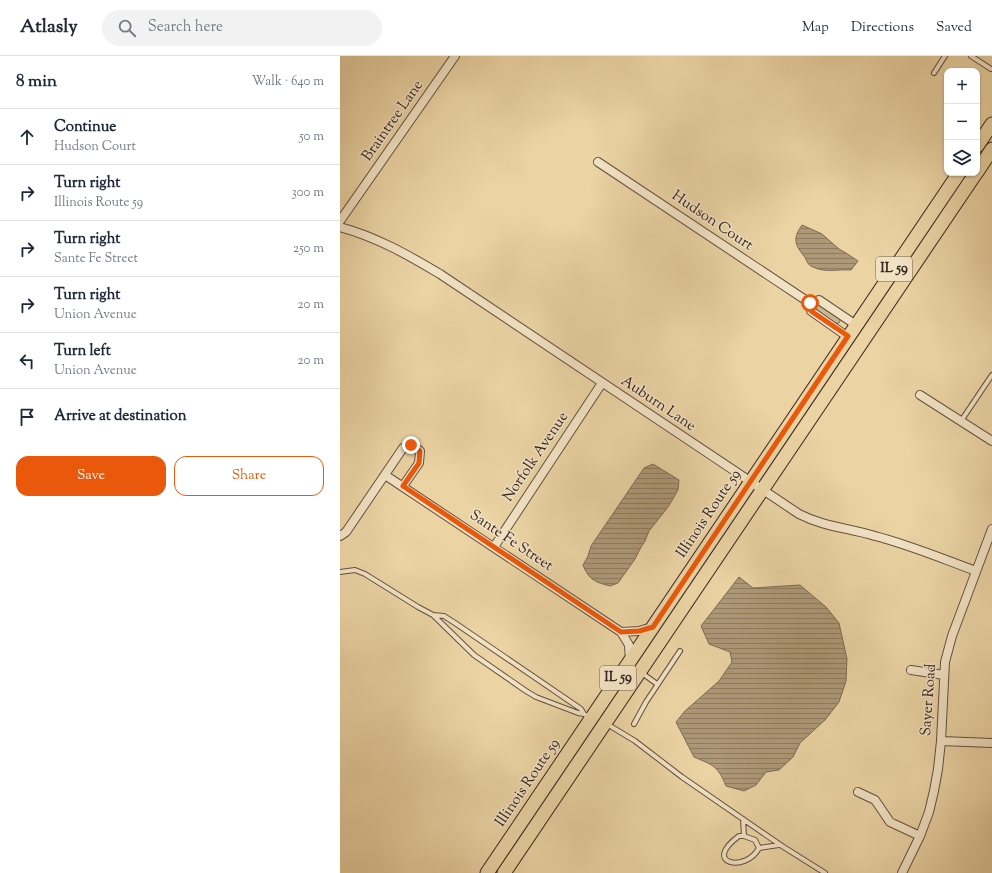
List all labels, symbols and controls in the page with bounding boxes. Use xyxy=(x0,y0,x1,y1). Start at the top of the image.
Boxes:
search box xyxy=(102,10,382,46)
text: Atlasly xyxy=(20,14,78,41)
icon: search xyxy=(116,17,138,39)
text: Search here xyxy=(148,17,223,38)
text: Map xyxy=(802,18,829,38)
text: Directions xyxy=(851,18,914,38)
text: Saved xyxy=(936,18,972,38)
map controls xyxy=(944,68,980,176)
button: + xyxy=(944,68,980,104)
text: 8 min xyxy=(16,70,57,94)
text: Walk · 640 m xyxy=(252,73,324,91)
street label: Braintree Lane xyxy=(357,76,429,166)
button: − xyxy=(944,104,980,140)
text: Continue xyxy=(54,117,116,138)
icon: ahead xyxy=(16,126,38,148)
text: 50 m xyxy=(299,128,324,146)
text: Hudson Court xyxy=(54,138,136,156)
button: layers xyxy=(944,140,980,176)
text: Turn right xyxy=(54,173,120,194)
icon: right xyxy=(16,182,38,204)
text: 300 m xyxy=(292,184,324,202)
street label: Hudson Court xyxy=(667,186,757,256)
text: Illinois Route 59 xyxy=(54,194,143,212)
text: Turn right xyxy=(54,229,120,250)
icon: right xyxy=(16,238,38,260)
text: 250 m xyxy=(293,240,324,258)
text: Sante Fe Street xyxy=(54,250,138,268)
road number: IL 59 xyxy=(876,257,912,281)
text: Turn right xyxy=(54,285,120,306)
icon: right xyxy=(16,294,38,316)
route start xyxy=(801,294,819,312)
text: 20 m xyxy=(298,296,324,314)
text: Union Avenue xyxy=(54,306,137,324)
text: Turn left xyxy=(54,341,111,362)
icon: left xyxy=(16,350,38,372)
text: 20 m xyxy=(298,352,324,370)
text: Union Avenue xyxy=(54,362,137,380)
street label: Auburn Lane xyxy=(616,371,700,437)
icon: arrive xyxy=(16,406,38,428)
text: Arrive at destination xyxy=(54,406,187,427)
street label: Norfolk Avenue xyxy=(498,408,574,506)
route end xyxy=(402,436,420,454)
button: Save xyxy=(16,456,166,496)
button: Share xyxy=(174,456,324,496)
street label: Illinois Route 59 xyxy=(672,466,746,562)
street label: Sante Fe Street xyxy=(465,505,557,577)
street label: Sayer Road xyxy=(916,663,942,737)
road number: IL 59 xyxy=(600,666,636,690)
street label: Illinois Route 59 xyxy=(491,735,565,831)

